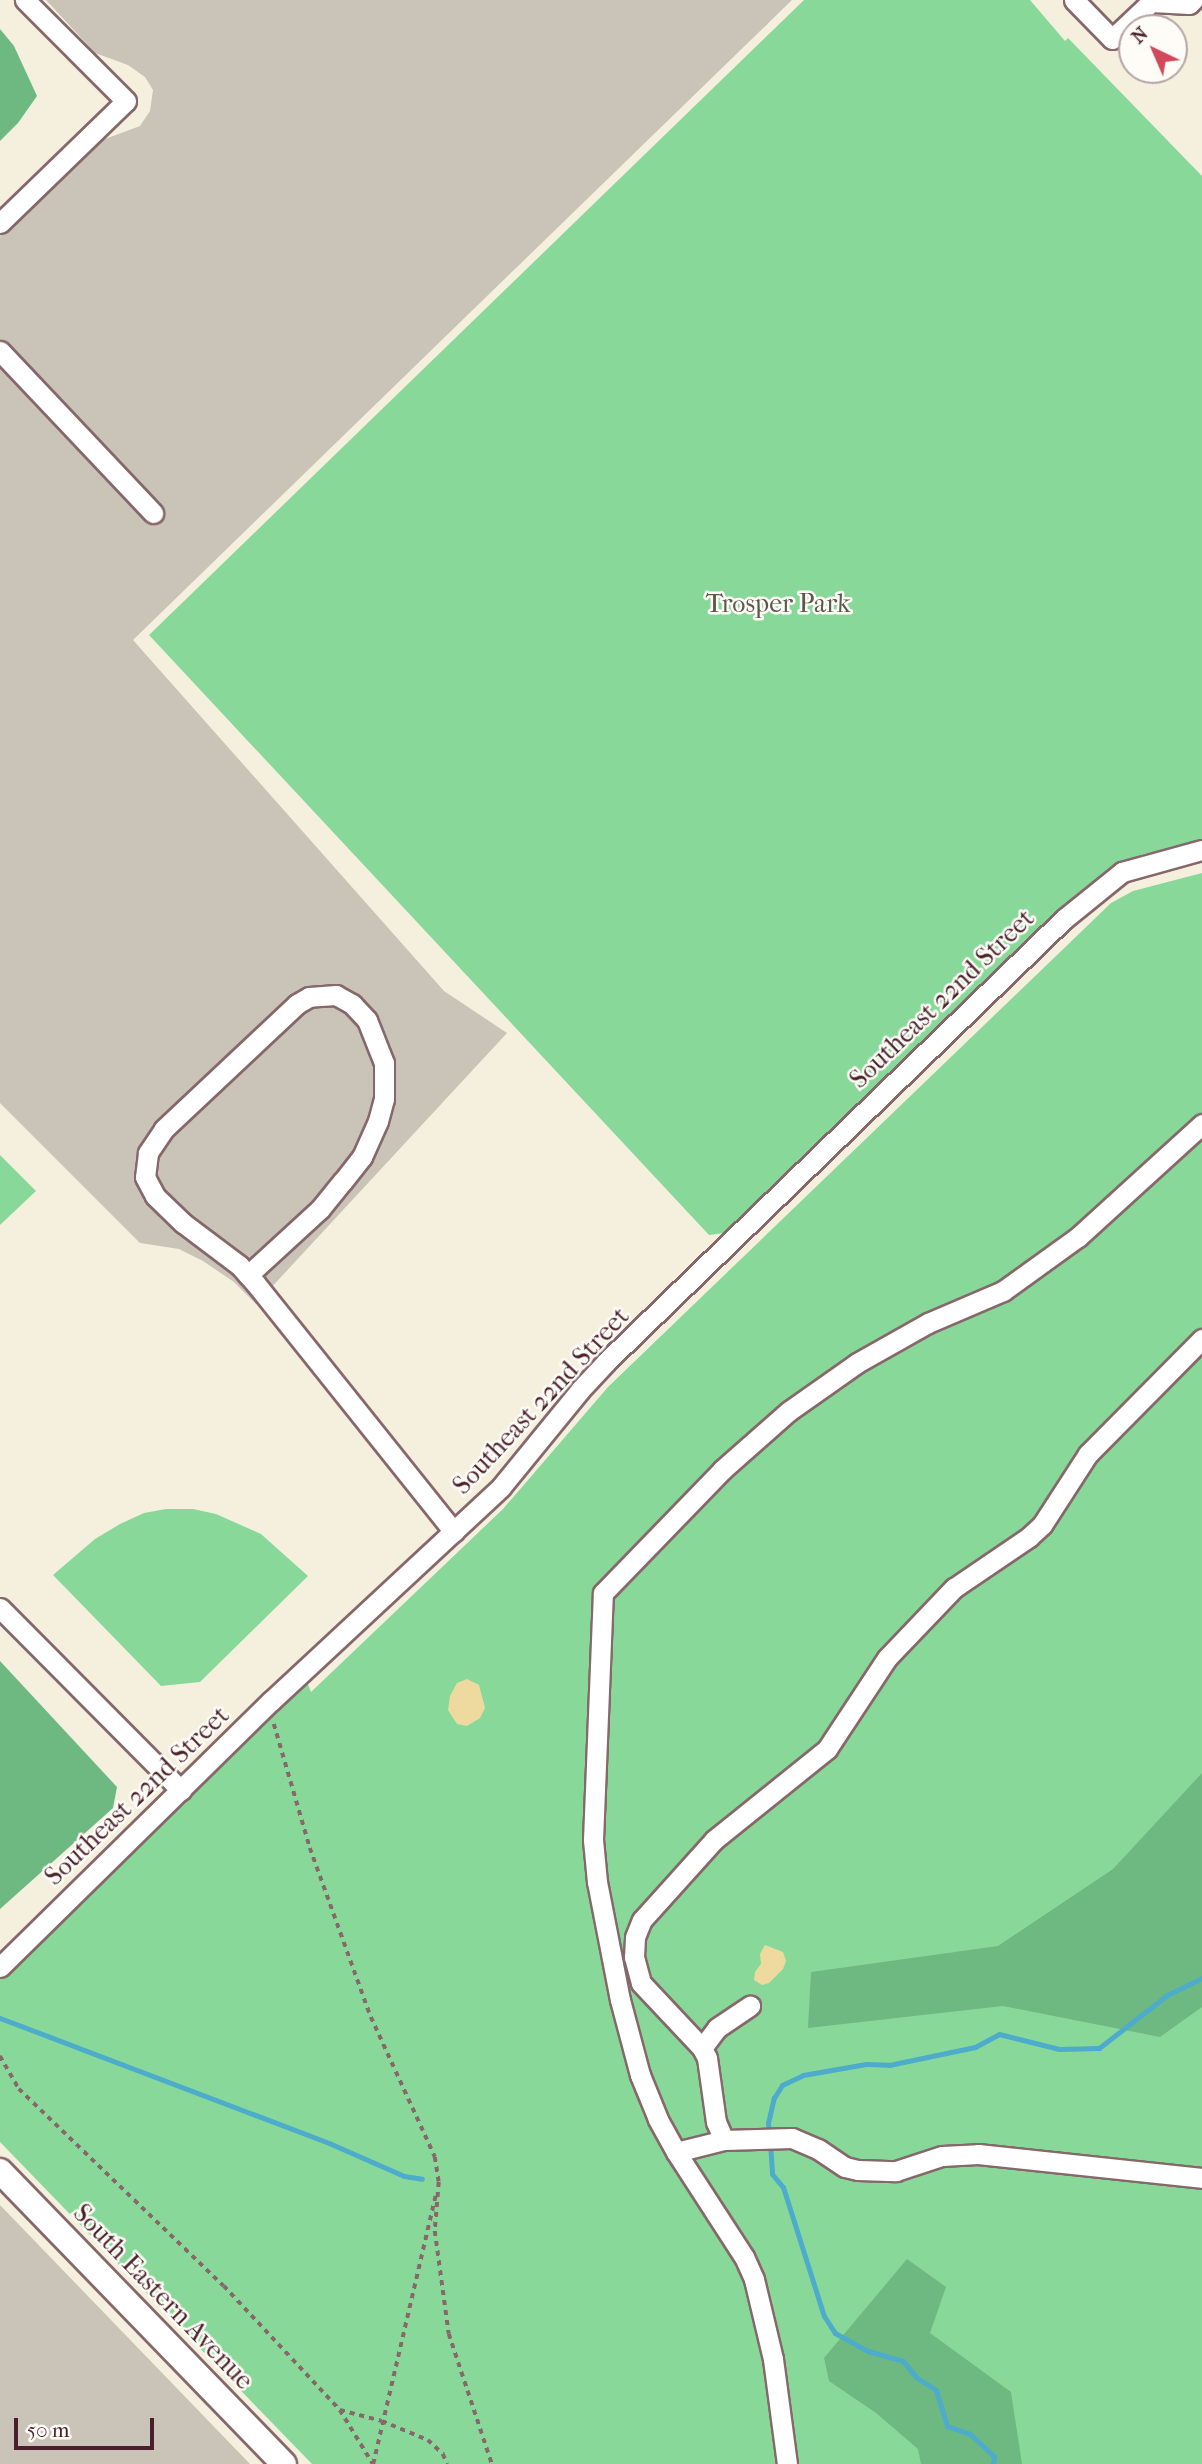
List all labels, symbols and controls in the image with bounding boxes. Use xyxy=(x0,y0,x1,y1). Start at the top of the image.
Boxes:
north arrow xyxy=(1118,14,1188,84)
text: N xyxy=(1127,22,1153,48)
park label: Trosper Park xyxy=(706,588,850,620)
street label: Southeast 22nd Street xyxy=(843,903,1041,1095)
street label: Southeast 22nd Street xyxy=(446,1301,636,1501)
street label: Southeast 22nd Street xyxy=(38,1700,236,1892)
street label: South Eastern Avenue xyxy=(66,2198,260,2396)
scale bar xyxy=(18,2404,158,2448)
text: 50 m xyxy=(27,2418,70,2442)

